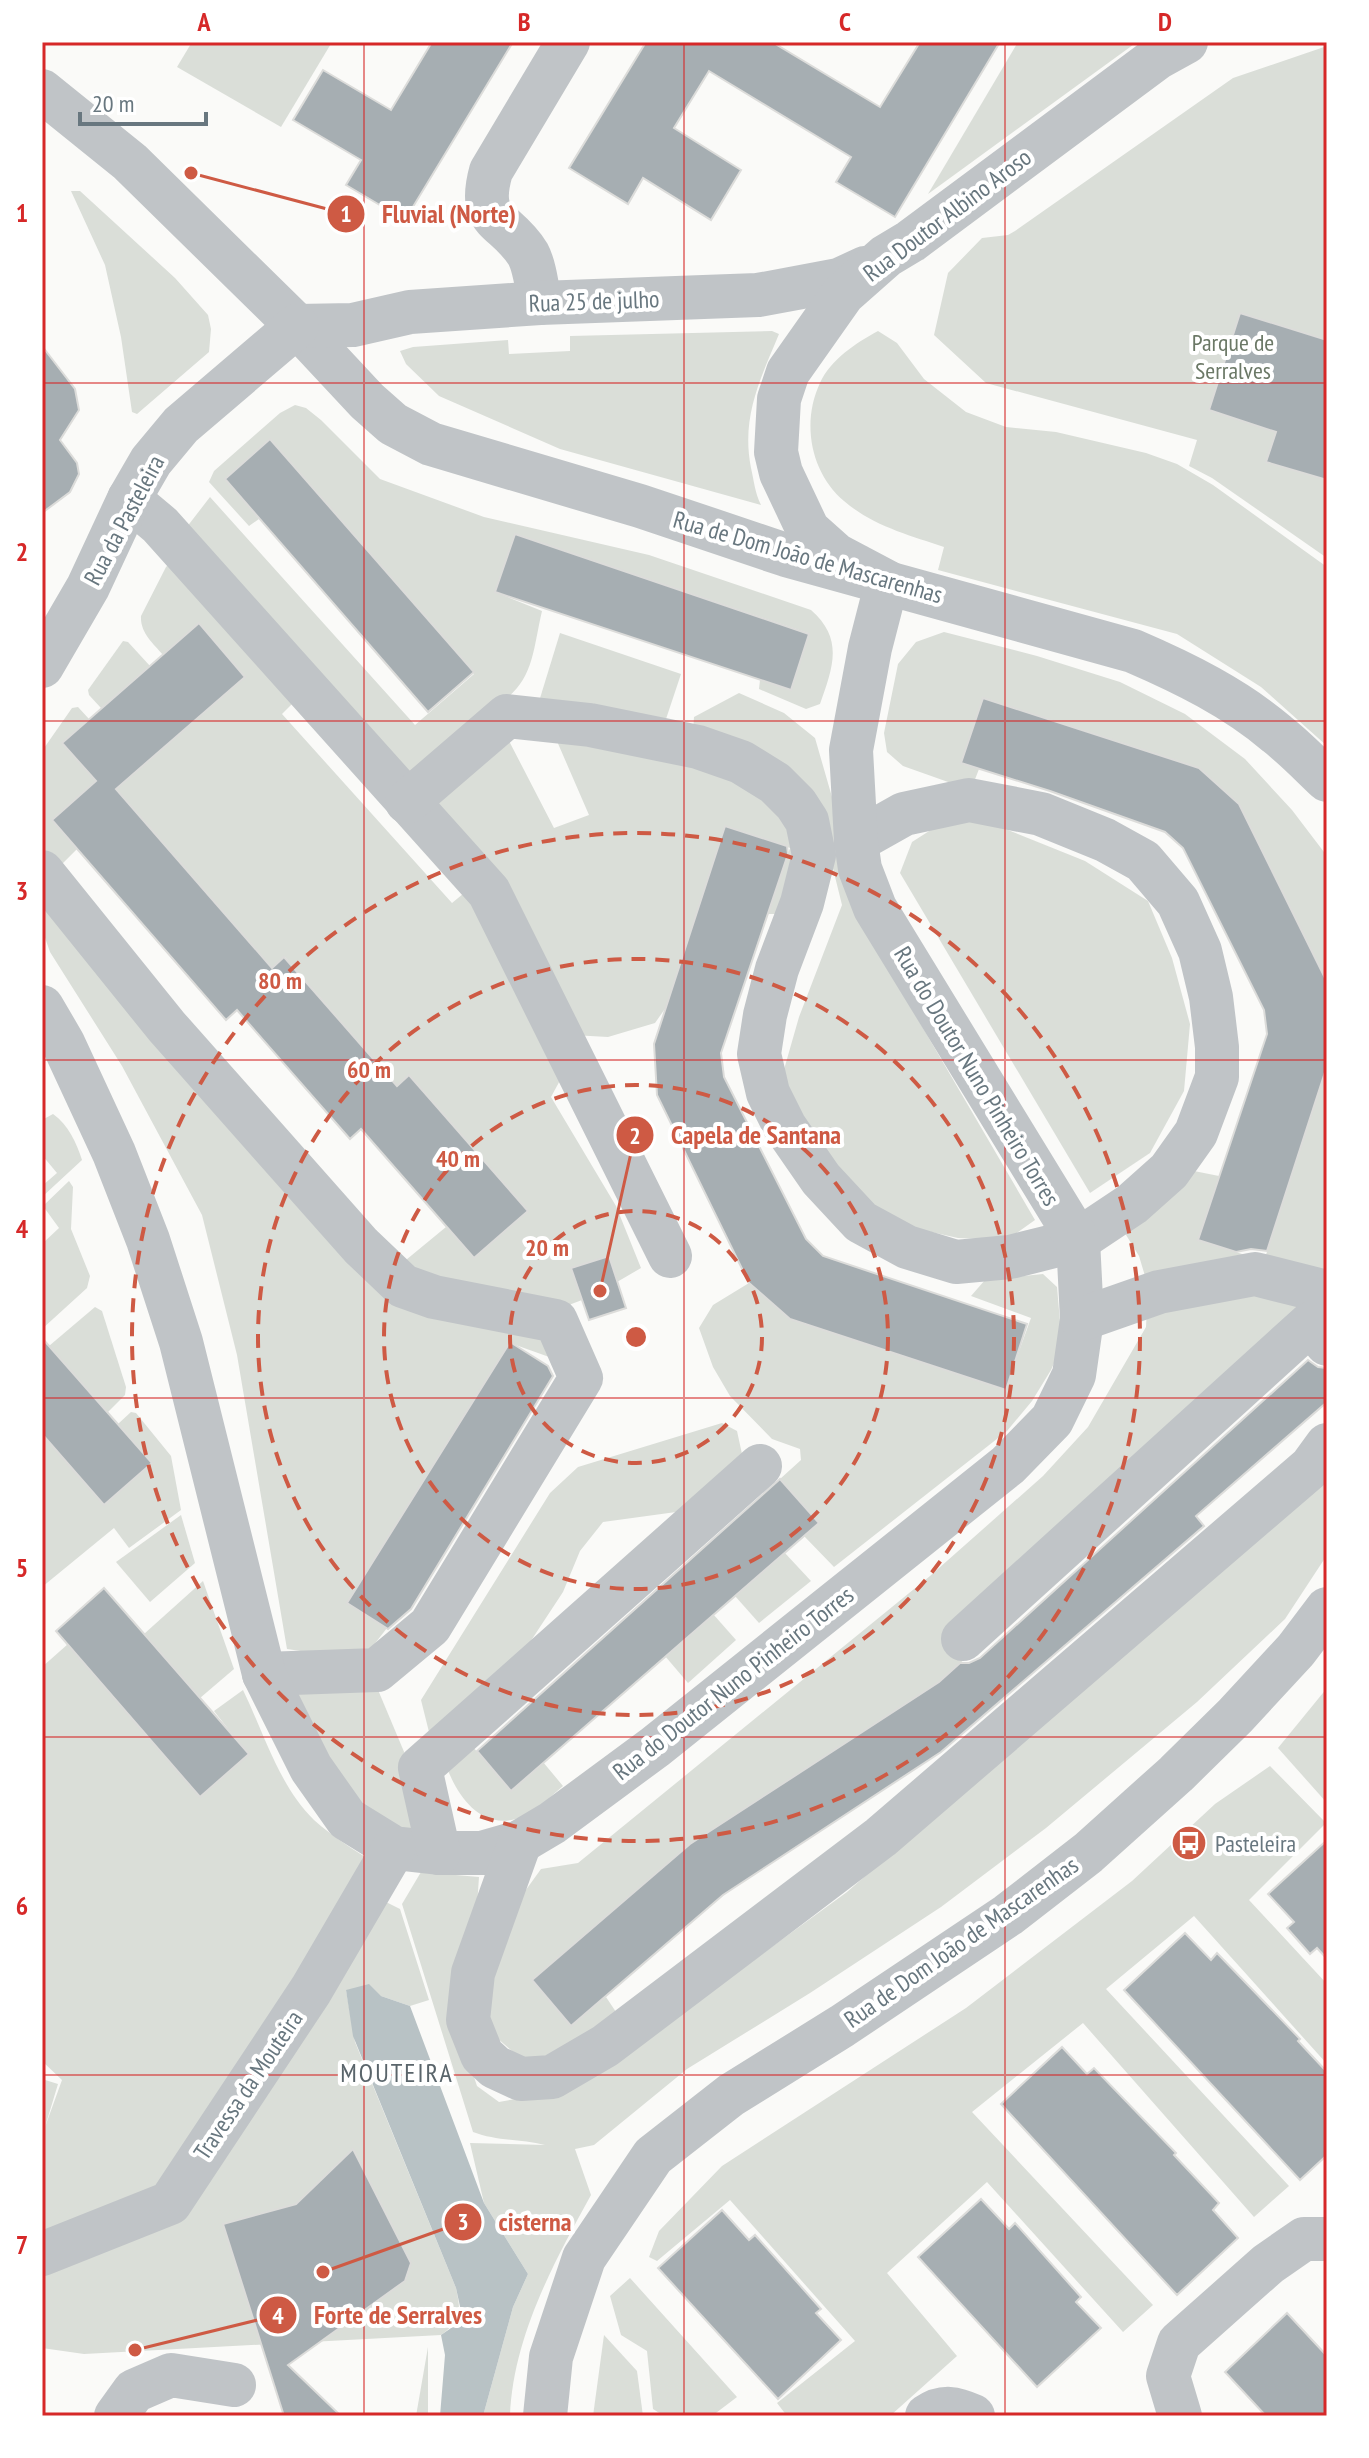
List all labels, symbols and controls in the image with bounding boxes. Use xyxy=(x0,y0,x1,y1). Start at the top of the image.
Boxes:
text: A xyxy=(196,5,211,38)
text: B xyxy=(518,5,531,38)
text: C xyxy=(839,5,851,38)
text: D xyxy=(1158,5,1172,38)
scale bar xyxy=(80,76,206,126)
text: 20 m xyxy=(92,88,134,119)
street label: Rua Doutor Albino Aroso xyxy=(857,142,1037,288)
callout: Fluvial (Norte) xyxy=(326,189,532,239)
text: 1 xyxy=(16,196,28,229)
text: Fluvial (Norte) xyxy=(382,197,516,230)
text: 1 xyxy=(340,198,352,229)
street label: Rua 25 de julho xyxy=(528,283,660,319)
park label: Parque de Serralves xyxy=(1192,327,1274,386)
street label: Rua da Pasteleira xyxy=(77,450,171,590)
street label: Rua de Dom João de Mascarenhas xyxy=(670,504,946,610)
text: 2 xyxy=(16,535,28,568)
text: 3 xyxy=(16,874,28,907)
street label: Rua do Doutor Nuno Pinheiro Torres xyxy=(887,941,1067,1211)
text: 80 m xyxy=(258,965,302,996)
text: 60 m xyxy=(347,1054,391,1085)
callout: Capela de Santana xyxy=(615,1110,857,1160)
text: Capela de Santana xyxy=(671,1118,841,1151)
text: 2 xyxy=(629,1120,641,1151)
text: 40 m xyxy=(436,1143,480,1174)
text: 4 xyxy=(16,1212,29,1245)
text: 20 m xyxy=(525,1232,569,1263)
centre of rings xyxy=(622,1323,650,1351)
text: 5 xyxy=(16,1551,28,1584)
street label: Rua do Doutor Nuno Pinheiro Torres xyxy=(606,1579,860,1787)
bus stop icon: Pasteleira xyxy=(1170,1824,1208,1862)
place label: Pasteleira xyxy=(1215,1828,1296,1859)
street label: Rua de Dom João de Mascarenhas xyxy=(838,1849,1084,2035)
text: 6 xyxy=(16,1889,28,1922)
street label: Travessa da Mouteira xyxy=(187,2004,309,2166)
district label: MOUTEIRA xyxy=(340,2056,454,2089)
callout: cisterna xyxy=(443,2197,588,2247)
text: cisterna xyxy=(499,2205,571,2238)
text: 3 xyxy=(457,2206,469,2237)
text: 7 xyxy=(16,2228,28,2261)
callout: Forte de Serralves xyxy=(258,2290,499,2340)
text: Forte de Serralves xyxy=(314,2298,482,2331)
text: 4 xyxy=(272,2300,284,2331)

